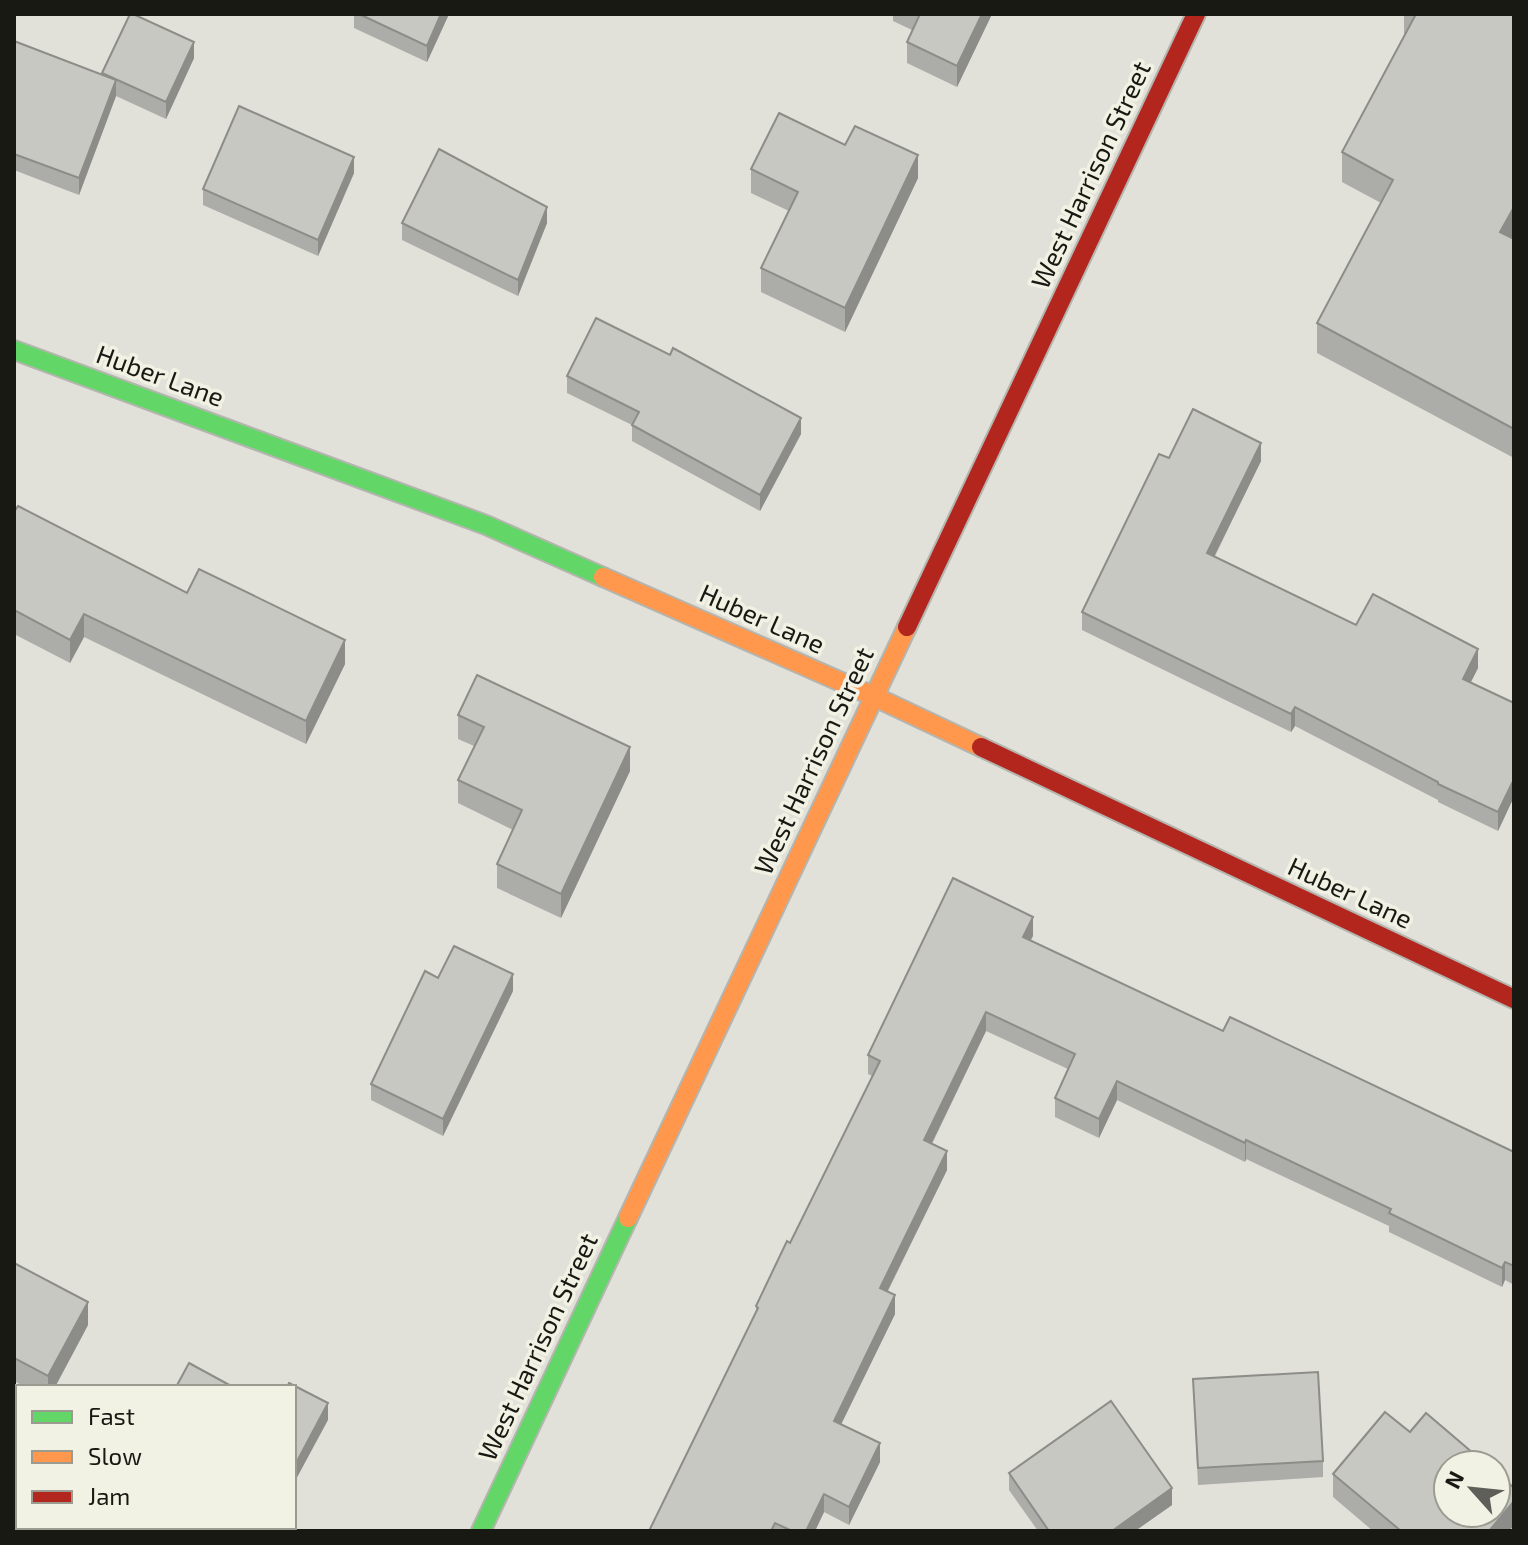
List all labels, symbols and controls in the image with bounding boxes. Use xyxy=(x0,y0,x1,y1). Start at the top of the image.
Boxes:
street label: West Harrison Street xyxy=(1023,56,1156,293)
street label: Huber Lane xyxy=(93,337,228,412)
street label: Huber Lane xyxy=(695,576,830,659)
street label: West Harrison Street xyxy=(746,642,879,879)
street label: Huber Lane xyxy=(1284,849,1418,934)
street label: West Harrison Street xyxy=(470,1228,603,1465)
legend xyxy=(16,1385,296,1529)
text: Fast xyxy=(88,1401,135,1430)
text: Slow xyxy=(88,1441,142,1470)
north arrow xyxy=(1432,1449,1512,1529)
text: N xyxy=(1438,1466,1468,1492)
text: Jam xyxy=(88,1481,130,1510)

